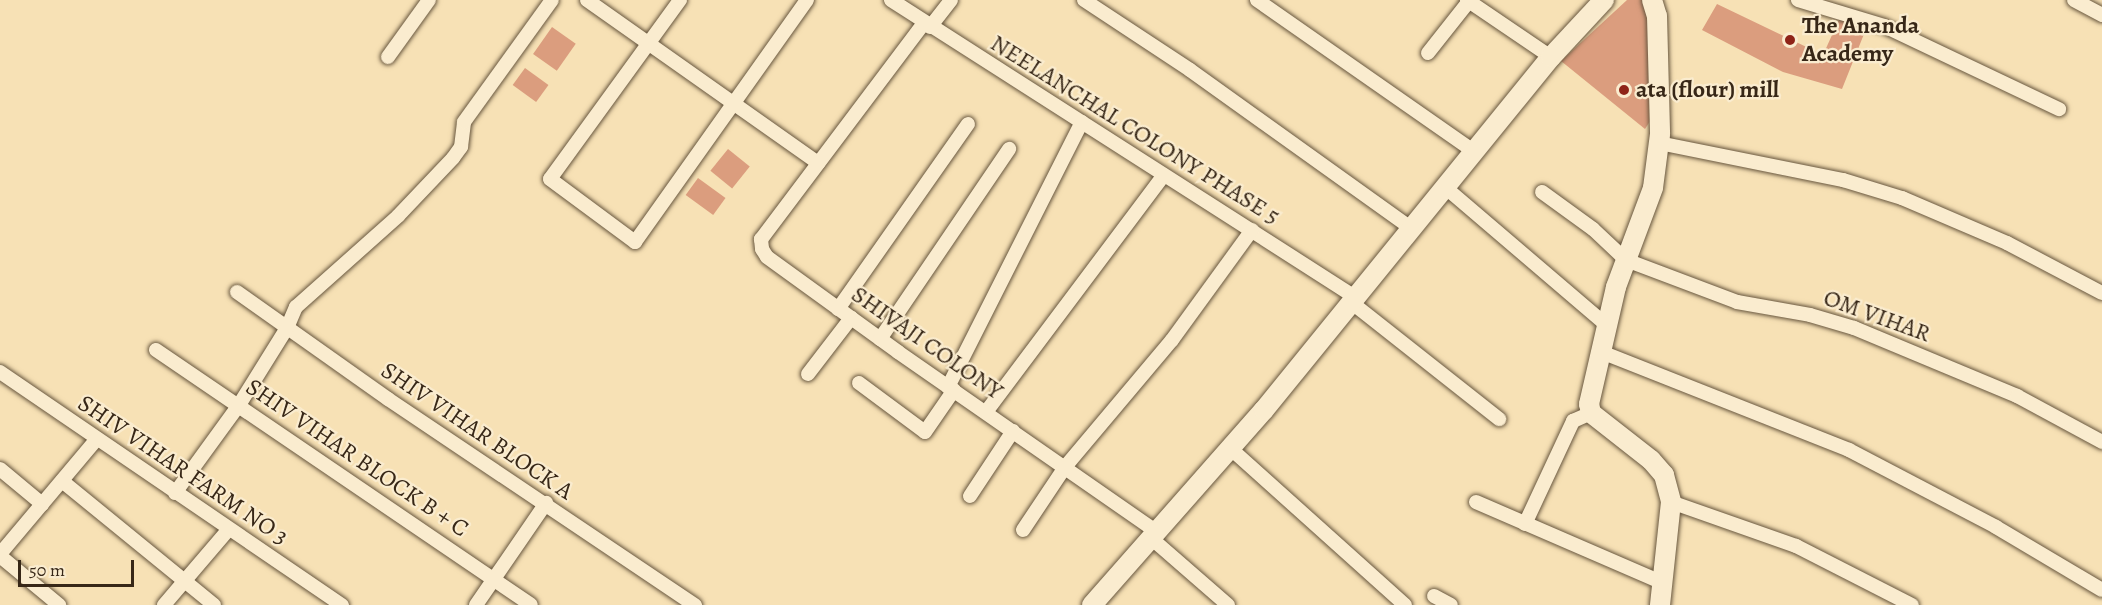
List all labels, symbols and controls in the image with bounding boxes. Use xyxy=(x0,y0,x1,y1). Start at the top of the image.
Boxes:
place label: The Ananda Academy xyxy=(1802,12,1919,68)
street label: NEELANCHAL COLONY PHASE 5 xyxy=(985,29,1285,231)
marker: The Ananda Academy xyxy=(1783,33,1797,47)
place label: ata (flour) mill xyxy=(1636,76,1779,104)
marker: ata (flour) mill xyxy=(1617,83,1631,97)
street label: SHIVAJI COLONY xyxy=(846,280,1008,406)
street label: OM VIHAR xyxy=(1820,283,1934,349)
street label: SHIV VIHAR BLOCK A xyxy=(376,356,578,506)
street label: SHIV VIHAR BLOCK B + C xyxy=(240,373,474,543)
street label: SHIV VIHAR FARM NO 3 xyxy=(72,389,294,551)
scale bar xyxy=(21,548,136,586)
text: 50 m xyxy=(29,558,65,582)

